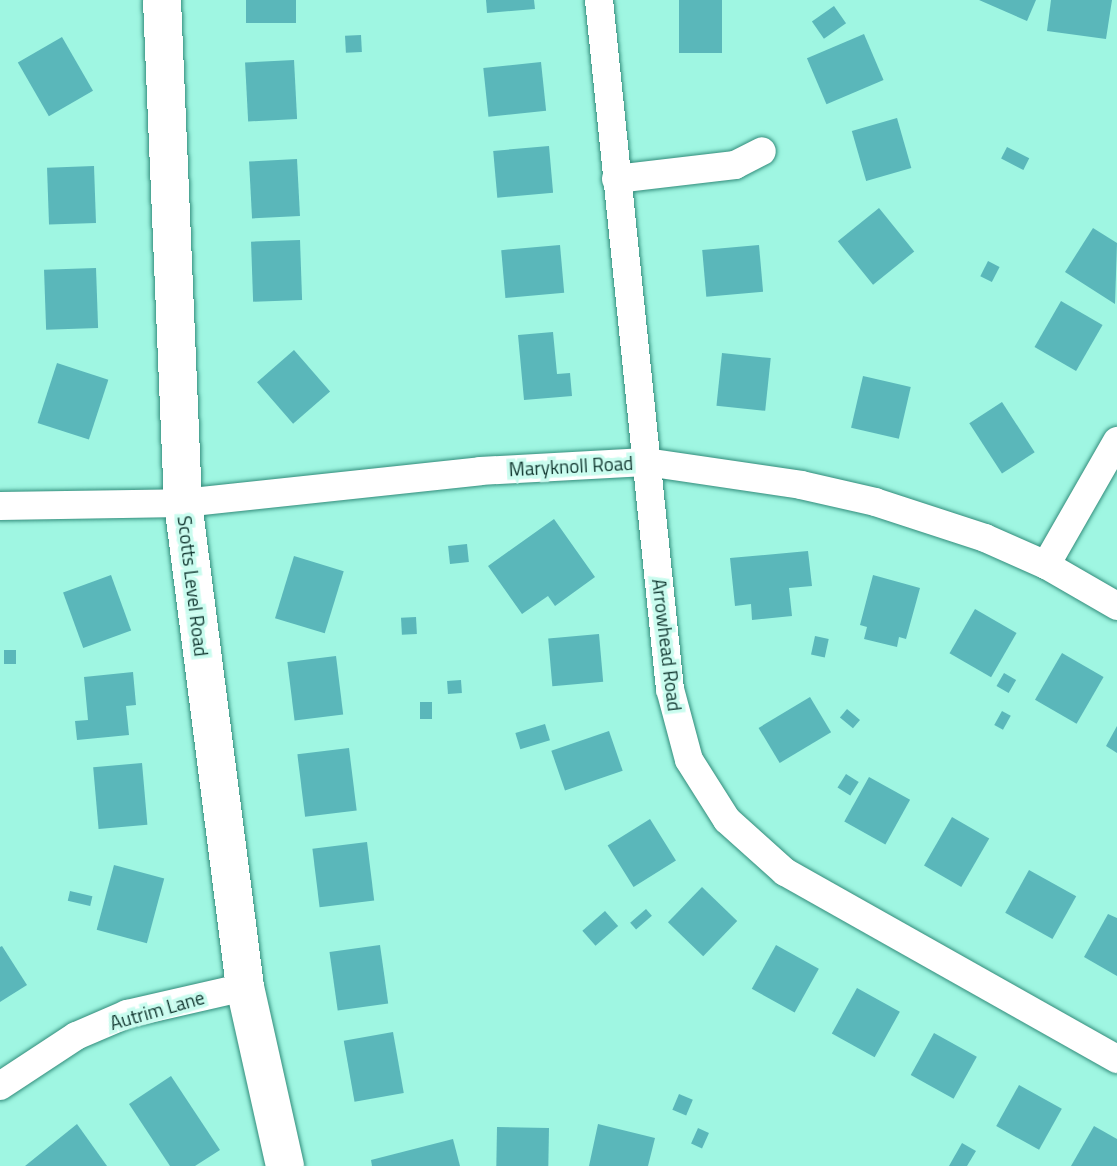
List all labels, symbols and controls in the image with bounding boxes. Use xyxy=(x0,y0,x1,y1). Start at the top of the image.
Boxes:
street label: Maryknoll Road xyxy=(508,451,634,481)
street label: Scotts Level Road xyxy=(173,514,213,658)
street label: Arrowhead Road xyxy=(648,577,686,713)
street label: Autrim Lane xyxy=(107,986,207,1034)

